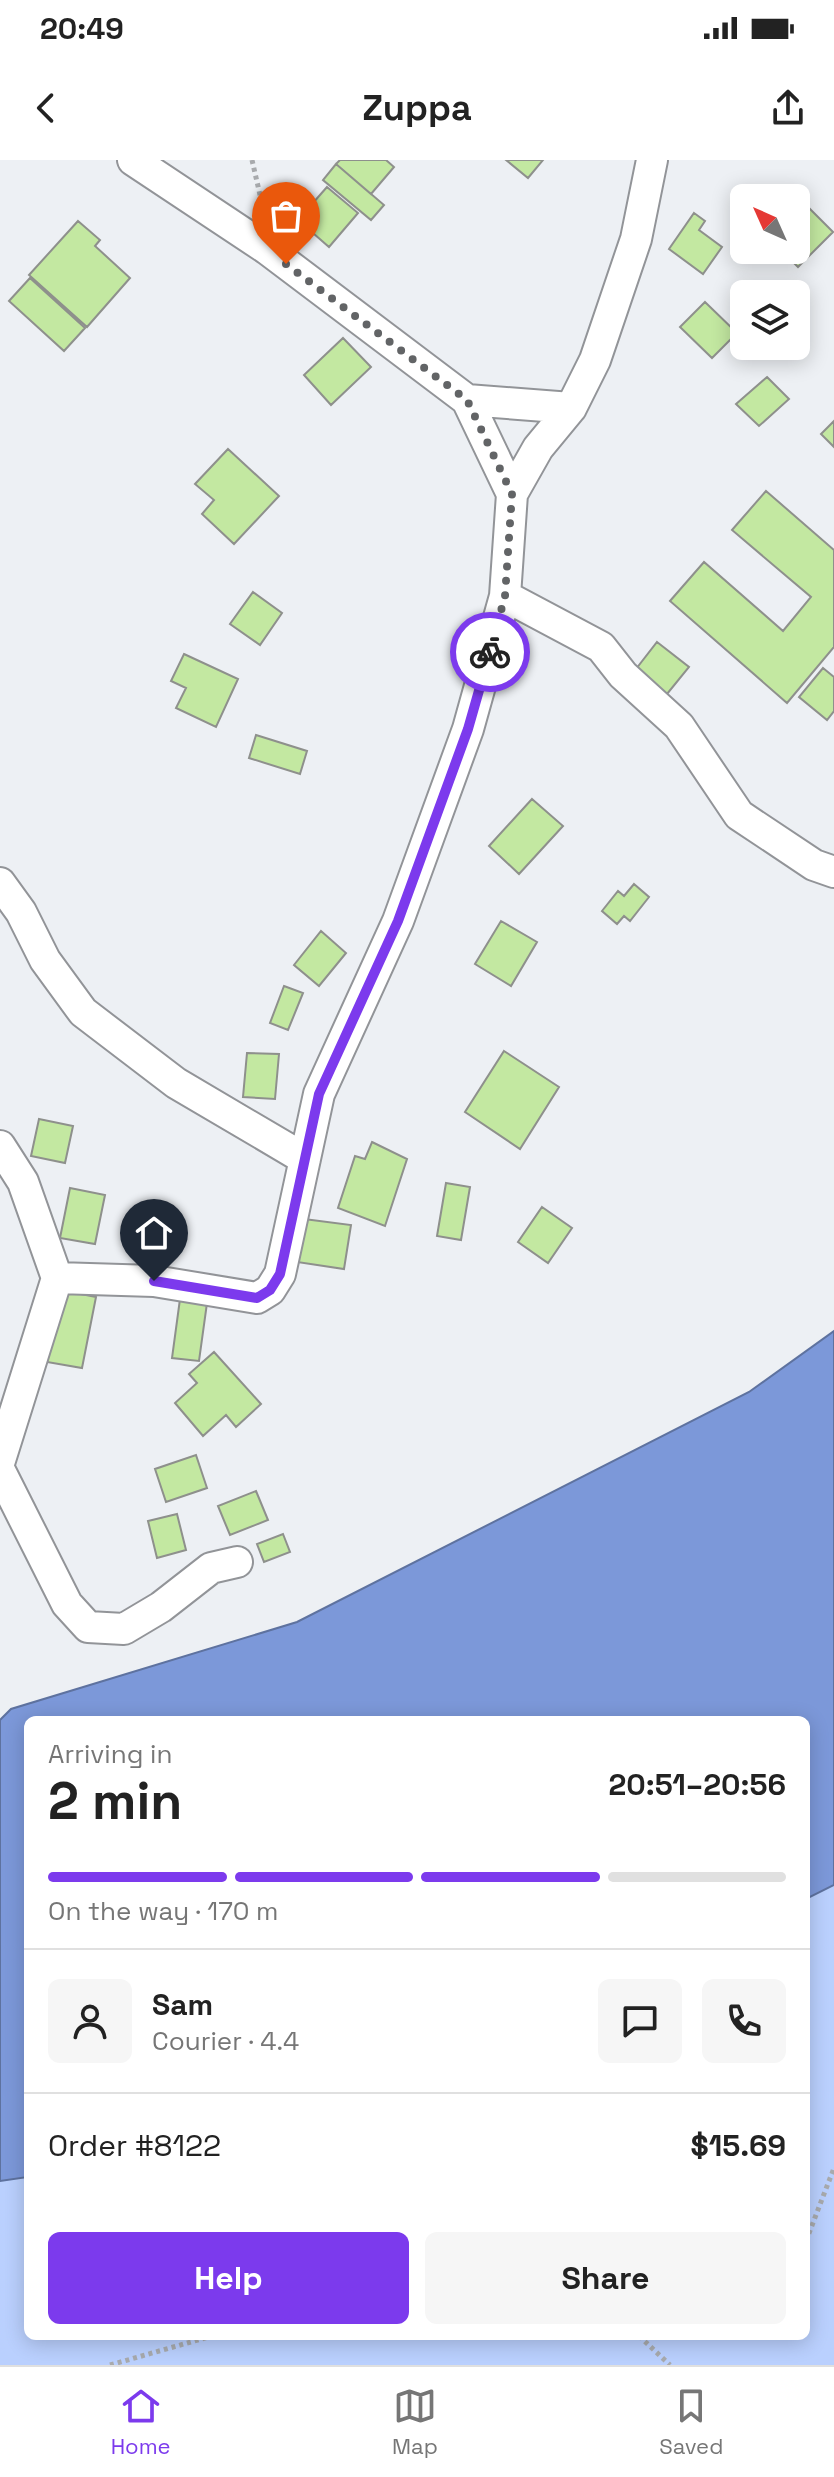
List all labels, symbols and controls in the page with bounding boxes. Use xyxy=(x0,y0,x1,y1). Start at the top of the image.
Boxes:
text: 20:49 xyxy=(40,9,124,48)
text: Zuppa xyxy=(362,85,472,131)
icon: back xyxy=(24,86,68,130)
icon: share xyxy=(766,86,810,130)
pin xyxy=(252,182,320,264)
north arrow xyxy=(730,184,810,264)
map controls xyxy=(730,184,810,360)
icon: bag xyxy=(264,194,308,238)
button: layers xyxy=(730,280,810,360)
courier xyxy=(450,612,530,692)
icon: bike xyxy=(468,630,512,674)
pin xyxy=(120,1199,188,1281)
icon: home xyxy=(132,1211,176,1255)
text: Arriving in xyxy=(48,1737,172,1771)
text: 20:51–20:56 xyxy=(609,1765,786,1804)
text: 2 min xyxy=(48,1768,182,1834)
text: On the way · 170 m xyxy=(48,1894,278,1928)
button: person xyxy=(48,1979,132,2063)
button: chat xyxy=(598,1979,682,2063)
button: phone xyxy=(702,1979,786,2063)
text: Sam xyxy=(152,1985,213,2024)
text: Courier · 4.4 xyxy=(152,2024,299,2058)
text: Order #8122 xyxy=(48,2126,221,2165)
text: $15.69 xyxy=(691,2126,786,2165)
button: Help xyxy=(48,2232,409,2324)
button: Share xyxy=(425,2232,786,2324)
tab: Home xyxy=(111,2384,171,2460)
tab: Map xyxy=(392,2384,438,2460)
tab: Saved xyxy=(659,2384,723,2460)

